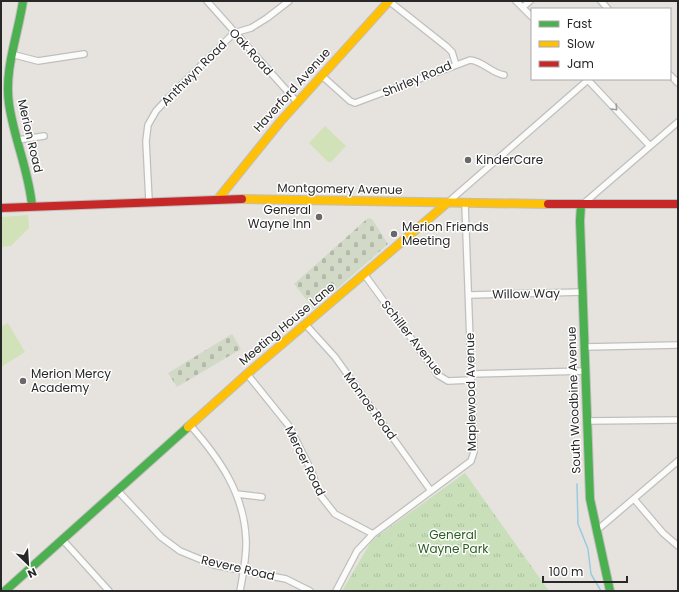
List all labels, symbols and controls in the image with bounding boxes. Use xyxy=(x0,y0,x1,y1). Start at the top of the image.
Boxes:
legend xyxy=(531,8,671,80)
text: Fast xyxy=(567,15,592,32)
street label: Oak Road xyxy=(226,24,277,79)
text: Slow xyxy=(567,35,595,52)
street label: Anthwyn Road xyxy=(157,36,230,109)
street label: Haverford Avenue xyxy=(249,44,334,135)
text: Jam xyxy=(567,55,594,72)
street label: Shirley Road xyxy=(380,56,454,101)
street label: Merion Road xyxy=(14,97,47,174)
one-way arrow xyxy=(610,103,617,111)
place label: KinderCare xyxy=(476,151,543,168)
marker: KinderCare xyxy=(463,155,473,165)
street label: Montgomery Avenue xyxy=(277,179,403,198)
place label: General Wayne Inn xyxy=(248,201,311,232)
marker: General Wayne Inn xyxy=(314,212,324,222)
place label: Merion Friends Meeting xyxy=(402,218,489,249)
marker: Merion Friends Meeting xyxy=(389,229,399,239)
street label: Meeting House Lane xyxy=(235,278,338,369)
street label: Willow Way xyxy=(492,284,560,303)
street label: Schiller Avenue xyxy=(378,297,447,379)
street label: South Woodbine Avenue xyxy=(562,326,585,474)
street label: Maplewood Avenue xyxy=(461,333,480,451)
place label: Merion Mercy Academy xyxy=(31,365,111,396)
street label: Monroe Road xyxy=(340,368,401,443)
marker: Merion Mercy Academy xyxy=(18,376,28,386)
street label: Mercer Road xyxy=(281,423,330,499)
park label: General Wayne Park xyxy=(418,526,489,557)
north arrow xyxy=(8,544,48,584)
street label: Revere Road xyxy=(200,551,277,584)
scale bar xyxy=(543,558,627,584)
text: 100 m xyxy=(549,563,583,580)
text: N xyxy=(25,564,39,582)

